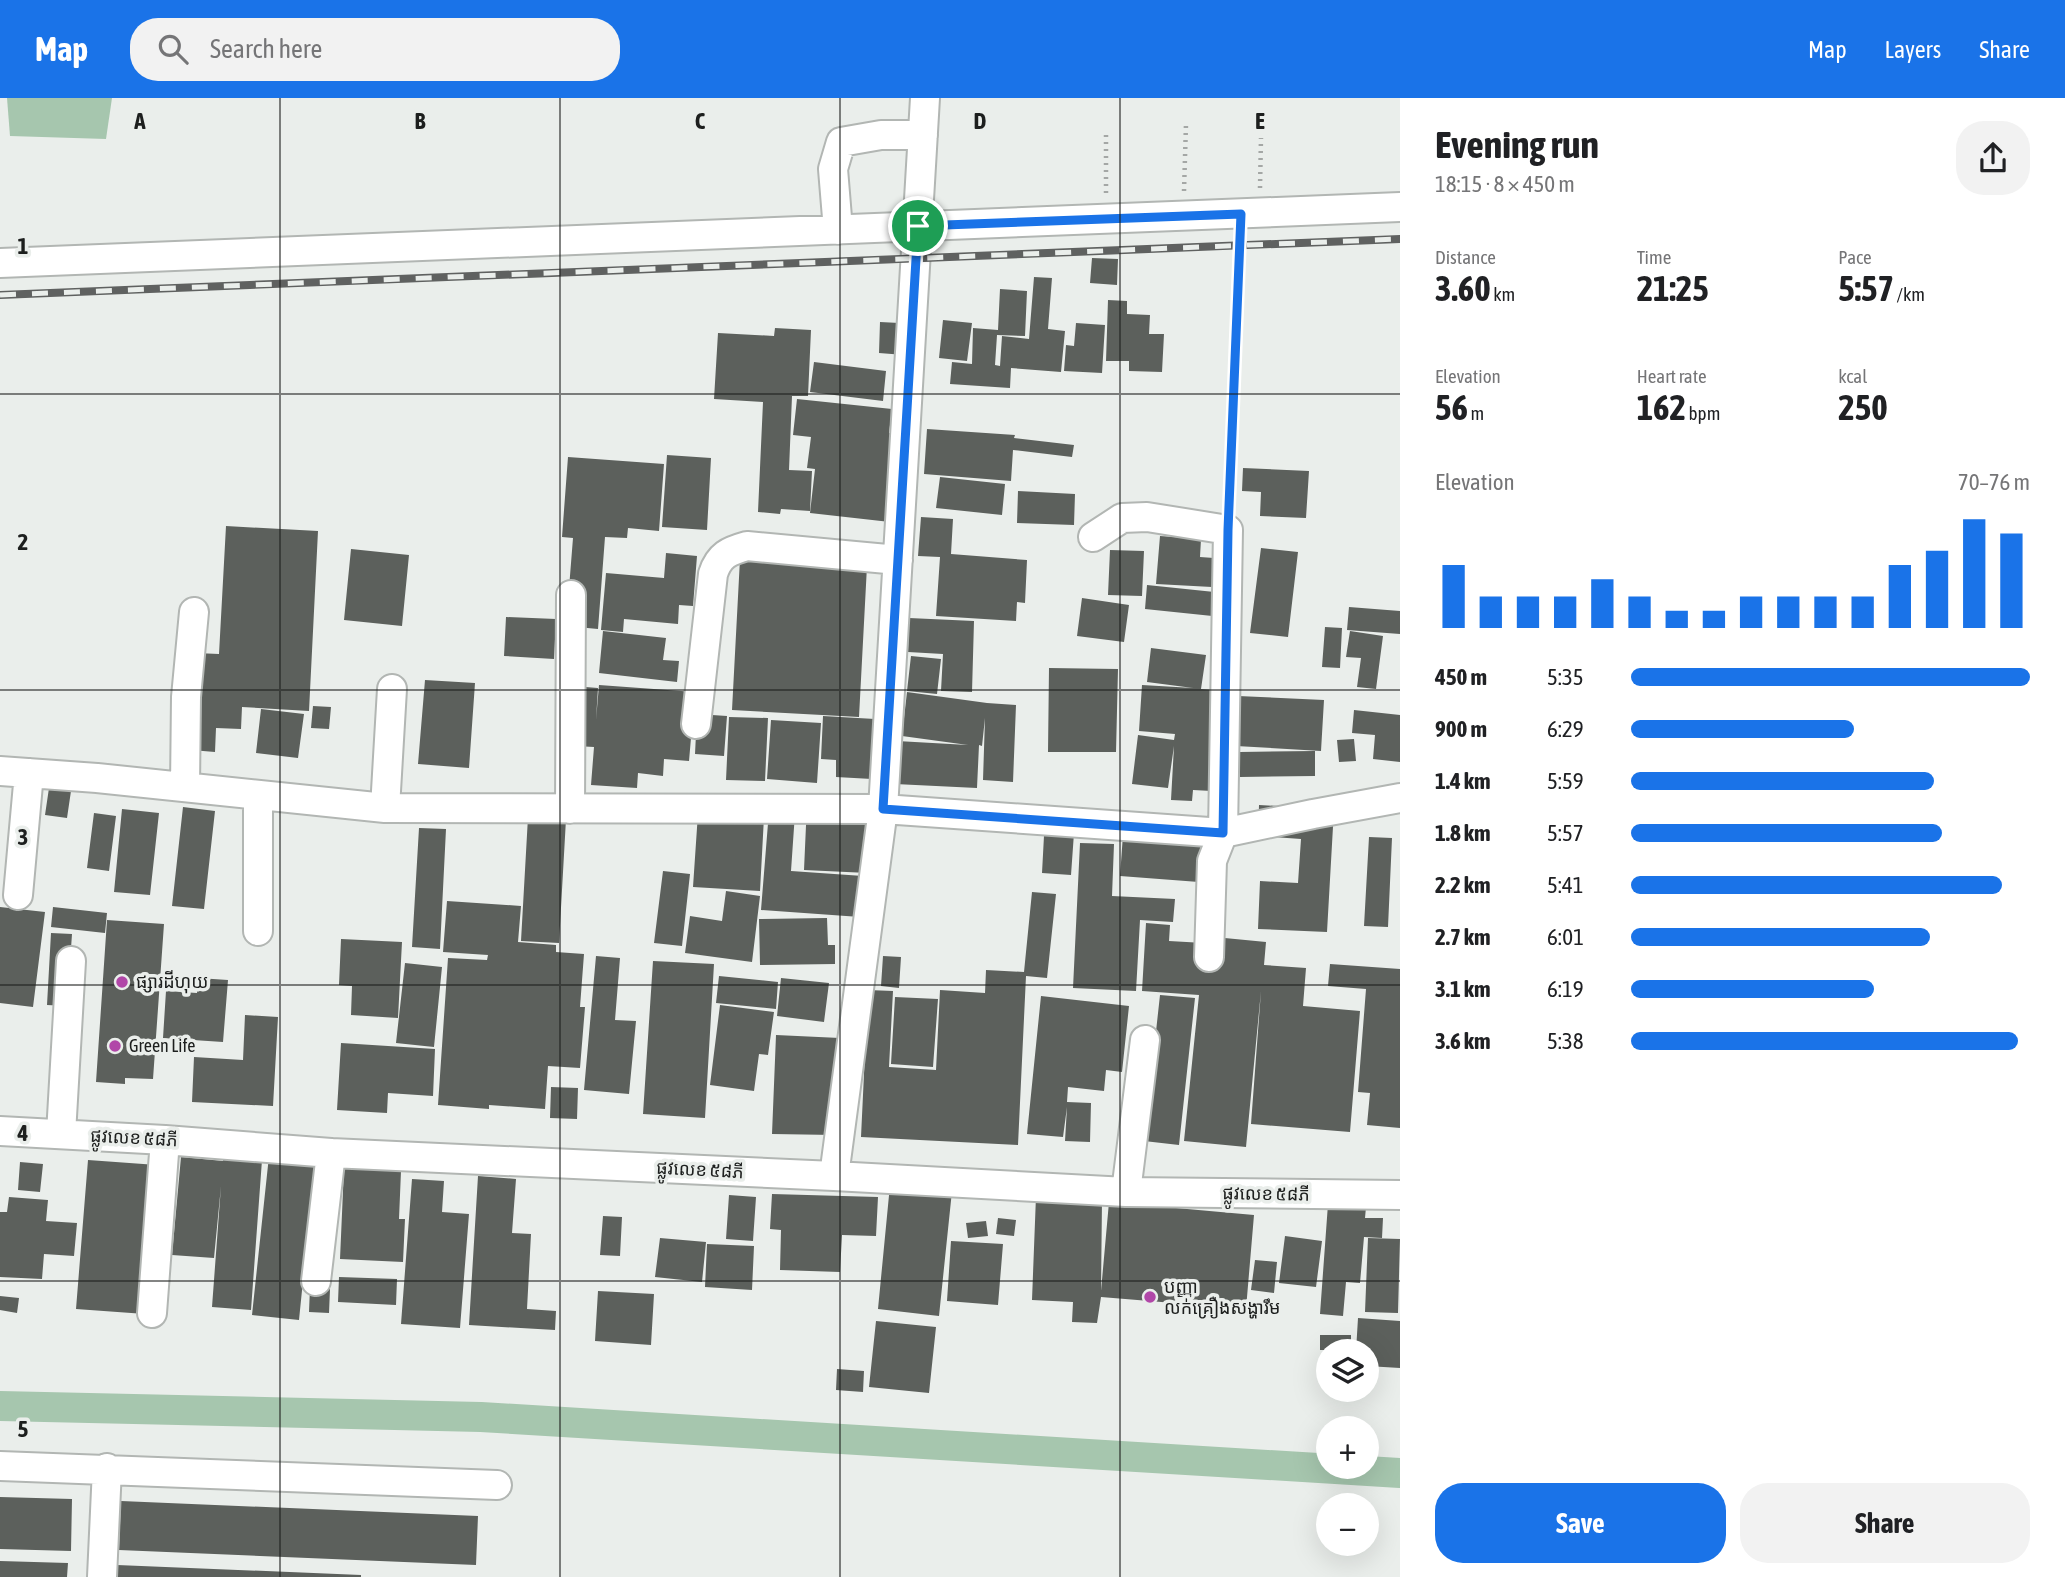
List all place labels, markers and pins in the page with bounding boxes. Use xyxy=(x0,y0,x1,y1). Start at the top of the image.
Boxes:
pin xyxy=(888,196,948,256)
place label: ផ្សារដីហុយ xyxy=(136,970,208,994)
marker: ផ្សារដីហុយ xyxy=(114,974,130,990)
place label: Green Life xyxy=(129,1035,196,1056)
marker: Green Life xyxy=(107,1038,123,1054)
place label: បញ្ញា លក់គ្រឿងសង្ហារឹម xyxy=(1164,1276,1280,1319)
marker: បញ្ញា លក់គ្រឿងសង្ហារឹម xyxy=(1142,1289,1158,1305)

